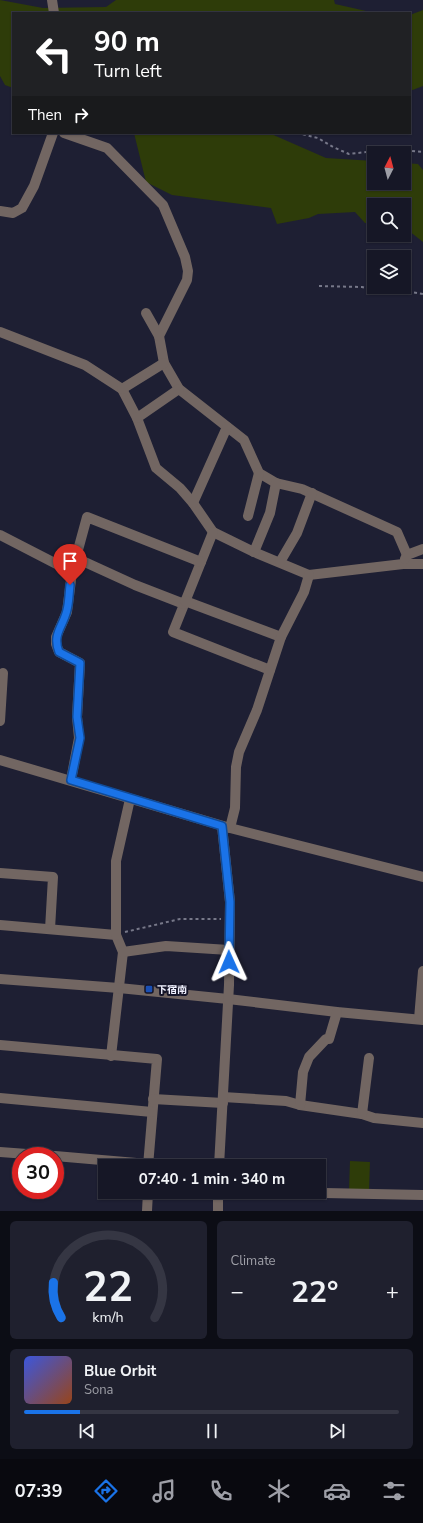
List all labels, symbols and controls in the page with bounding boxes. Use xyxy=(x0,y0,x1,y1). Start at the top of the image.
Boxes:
text: 90 m xyxy=(94,23,160,61)
icon: left xyxy=(28,28,80,80)
text: Turn left xyxy=(94,59,162,83)
icon: right xyxy=(70,104,92,126)
text: Then xyxy=(28,105,62,125)
north arrow xyxy=(367,146,411,190)
map controls xyxy=(367,146,411,294)
button: search xyxy=(367,198,411,242)
button: layers xyxy=(367,250,411,294)
pin xyxy=(53,544,87,585)
icon: arrive xyxy=(59,550,81,572)
position arrow xyxy=(208,941,250,983)
place label: 下宿南 xyxy=(157,983,187,997)
marker: 下宿南 xyxy=(144,984,154,994)
speed limit sign: 30 xyxy=(12,1147,64,1199)
text: 07:40 · 1 min · 340 m xyxy=(139,1169,285,1189)
text: Climate xyxy=(231,1252,276,1270)
text: 22 xyxy=(83,1259,133,1316)
text: 22° xyxy=(291,1272,338,1313)
text: − xyxy=(231,1277,244,1307)
text: + xyxy=(386,1277,399,1307)
text: km/h xyxy=(93,1308,124,1327)
text: Blue Orbit xyxy=(84,1361,156,1381)
text: Sona xyxy=(84,1381,114,1399)
icon: previous xyxy=(76,1420,98,1442)
icon: pause xyxy=(201,1420,223,1442)
icon: next xyxy=(326,1420,348,1442)
icon: directions xyxy=(92,1477,120,1505)
icon: music xyxy=(150,1477,178,1505)
icon: phone xyxy=(207,1477,235,1505)
icon: climate xyxy=(265,1477,293,1505)
icon: car xyxy=(323,1477,351,1505)
icon: filters xyxy=(380,1477,408,1505)
text: 07:39 xyxy=(15,1479,62,1503)

